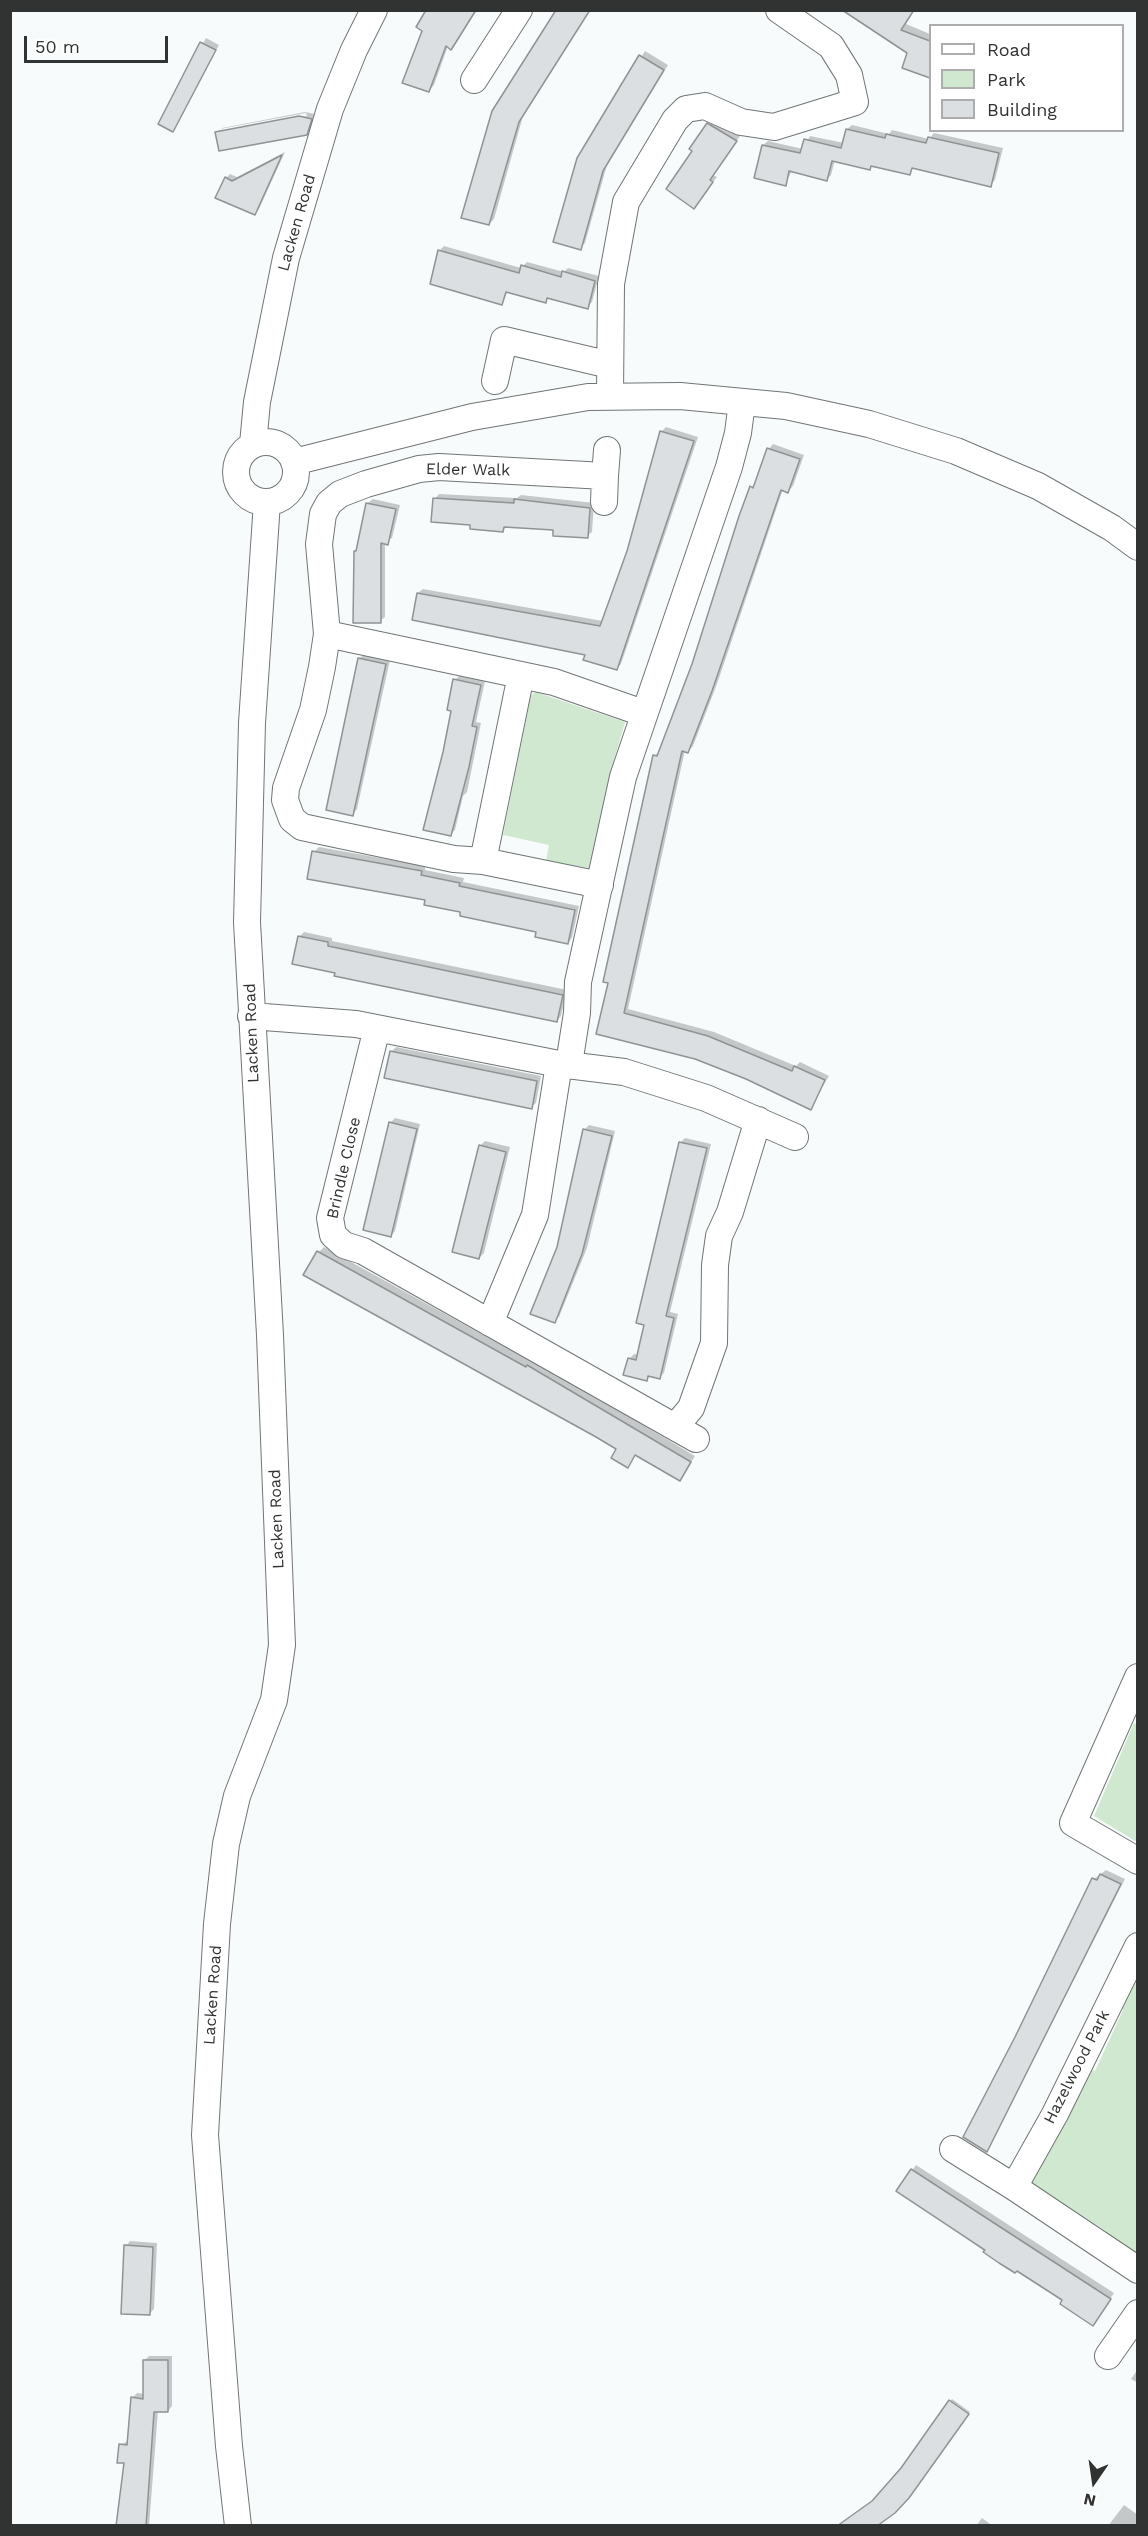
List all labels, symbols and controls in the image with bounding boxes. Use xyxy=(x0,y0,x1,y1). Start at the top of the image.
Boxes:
scale bar xyxy=(27,24,171,62)
legend xyxy=(929,24,1124,132)
text: 50 m xyxy=(35,36,80,57)
text: Road xyxy=(987,39,1031,60)
text: Park xyxy=(987,69,1026,90)
text: Building xyxy=(987,99,1057,120)
street label: Lacken Road xyxy=(274,172,320,274)
street label: Elder Walk xyxy=(426,460,510,480)
street label: Lacken Road xyxy=(241,983,263,1083)
street label: Brindle Close xyxy=(323,1115,365,1221)
street label: Lacken Road xyxy=(266,1469,288,1569)
street label: Lacken Road xyxy=(200,1944,226,2046)
street label: Hazelwood Park xyxy=(1040,2007,1114,2127)
north arrow xyxy=(1064,2452,1124,2512)
text: N xyxy=(1082,2489,1098,2511)

